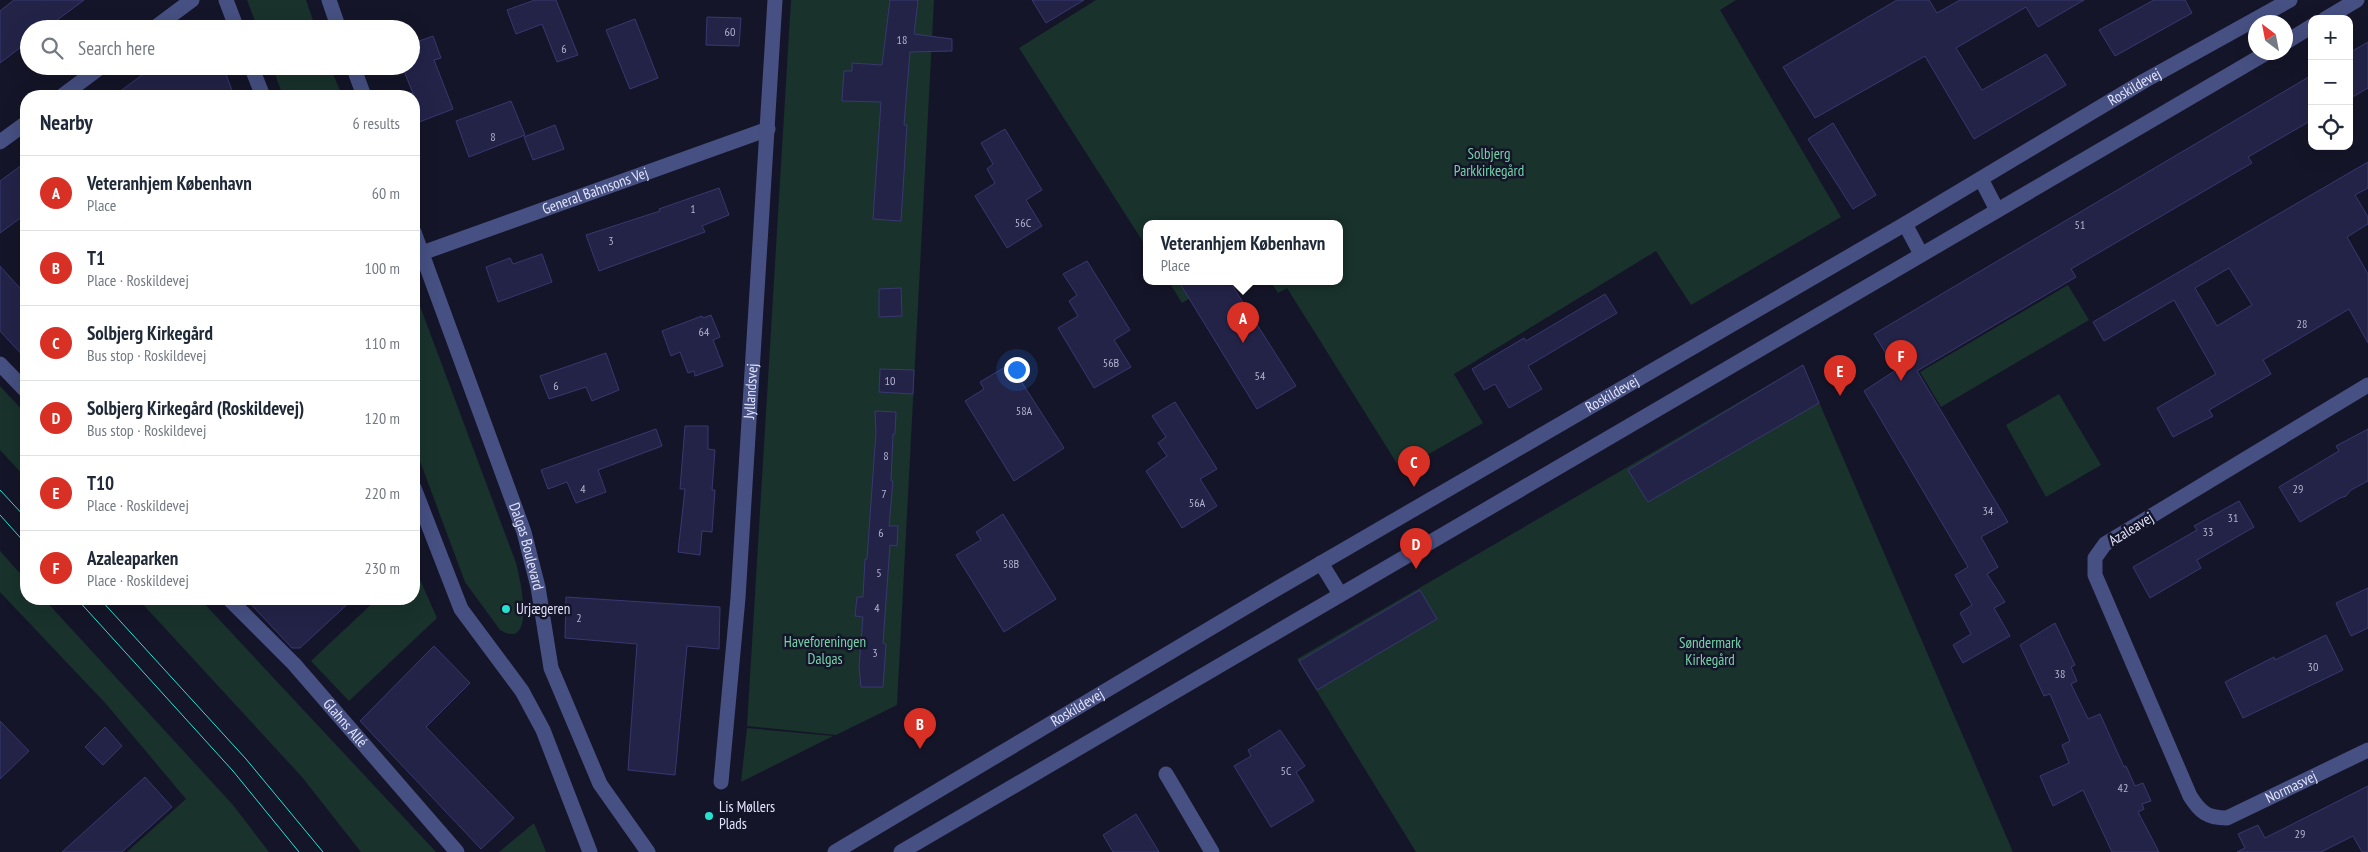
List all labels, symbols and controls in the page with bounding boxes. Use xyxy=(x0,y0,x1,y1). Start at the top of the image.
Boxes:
north arrow xyxy=(2248,15,2293,60)
map controls xyxy=(2308,15,2353,150)
button: + xyxy=(2308,15,2353,60)
search box xyxy=(20,20,420,75)
house number: 60 xyxy=(725,24,735,39)
house number: 18 xyxy=(897,32,907,47)
icon: search xyxy=(38,34,66,62)
text: Search here xyxy=(78,36,155,60)
house number: 6 xyxy=(561,41,567,56)
button: − xyxy=(2308,60,2353,105)
street label: Roskildevej xyxy=(2104,64,2164,109)
button: locate xyxy=(2308,105,2353,150)
text: Nearby xyxy=(40,109,93,136)
text: 6 results xyxy=(353,113,400,133)
house number: 8 xyxy=(490,129,496,144)
park label: Solbjerg Parkkirkegård xyxy=(1454,144,1524,180)
street label: General Bahnsons Vej xyxy=(539,163,651,218)
text: Veteranhjem København xyxy=(87,171,252,195)
text: A xyxy=(52,183,60,203)
text: 60 m xyxy=(372,183,400,203)
text: Place xyxy=(87,195,116,215)
house number: 1 xyxy=(690,201,696,216)
house number: 56C xyxy=(1015,215,1032,230)
house number: 51 xyxy=(2075,217,2085,232)
popup xyxy=(1143,220,1343,285)
text: Veteranhjem København xyxy=(1161,231,1325,255)
house number: 3 xyxy=(608,233,614,248)
text: T1 xyxy=(87,246,105,270)
text: Place xyxy=(1161,255,1190,275)
text: B xyxy=(52,258,60,278)
text: 100 m xyxy=(365,258,400,278)
text: Place · Roskildevej xyxy=(87,270,189,290)
pin: A xyxy=(1227,302,1259,343)
house number: 28 xyxy=(2297,316,2307,331)
text: Solbjerg Kirkegård xyxy=(87,321,213,345)
house number: 64 xyxy=(699,324,710,339)
text: C xyxy=(52,333,60,353)
text: 110 m xyxy=(365,333,400,353)
pin: F xyxy=(1885,340,1917,381)
text: Bus stop · Roskildevej xyxy=(87,345,206,365)
house number: 56B xyxy=(1103,355,1120,370)
pin: E xyxy=(1824,355,1856,396)
your location xyxy=(1004,357,1030,383)
street label: Jyllandsvej xyxy=(739,363,761,421)
house number: 54 xyxy=(1255,368,1266,383)
street label: Roskildevej xyxy=(1582,371,1642,417)
house number: 10 xyxy=(885,373,895,388)
house number: 6 xyxy=(553,378,559,393)
text: Solbjerg Kirkegård (Roskildevej) xyxy=(87,396,304,420)
house number: 58A xyxy=(1016,403,1033,418)
text: D xyxy=(52,408,60,428)
text: 120 m xyxy=(365,408,400,428)
text: Bus stop · Roskildevej xyxy=(87,420,206,440)
pin: C xyxy=(1398,446,1430,487)
house number: 8 xyxy=(883,448,889,463)
text: T10 xyxy=(87,471,114,495)
house number: 4 xyxy=(580,481,586,496)
house number: 29 xyxy=(2293,481,2303,496)
text: E xyxy=(53,483,59,503)
text: 220 m xyxy=(365,483,400,503)
house number: 7 xyxy=(881,486,887,501)
text: Place · Roskildevej xyxy=(87,495,189,515)
house number: 56A xyxy=(1189,495,1206,510)
street label: Dalgas Boulevard xyxy=(505,500,548,592)
house number: 34 xyxy=(1983,503,1994,518)
street label: Azaleavej xyxy=(2105,507,2157,550)
house number: 31 xyxy=(2228,510,2238,525)
house number: 33 xyxy=(2203,524,2213,539)
house number: 6 xyxy=(878,525,884,540)
pin: D xyxy=(1400,528,1432,569)
text: Azaleaparken xyxy=(87,546,178,570)
house number: 58B xyxy=(1003,556,1020,571)
text: F xyxy=(53,558,59,578)
text: 230 m xyxy=(365,558,400,578)
house number: 5 xyxy=(876,565,882,580)
text: Place · Roskildevej xyxy=(87,570,189,590)
place label: Urjægeren xyxy=(516,599,570,618)
house number: 4 xyxy=(874,600,880,615)
marker: Urjægeren xyxy=(500,603,512,615)
house number: 2 xyxy=(576,610,582,625)
park label: Haveforeningen Dalgas xyxy=(784,632,866,668)
park label: Søndermark Kirkegård xyxy=(1679,633,1741,669)
house number: 3 xyxy=(872,645,878,660)
house number: 30 xyxy=(2308,659,2318,674)
house number: 38 xyxy=(2055,666,2065,681)
street label: Roskildevej xyxy=(1047,684,1107,730)
street label: Glahns Allé xyxy=(319,694,372,751)
pin: B xyxy=(904,708,936,749)
house number: 5C xyxy=(1281,763,1292,778)
street label: Normasvej xyxy=(2262,766,2320,807)
house number: 42 xyxy=(2118,780,2128,795)
place label: Lis Møllers Plads xyxy=(719,797,775,833)
marker: Lis Møllers Plads xyxy=(703,810,715,822)
house number: 29 xyxy=(2295,826,2305,841)

